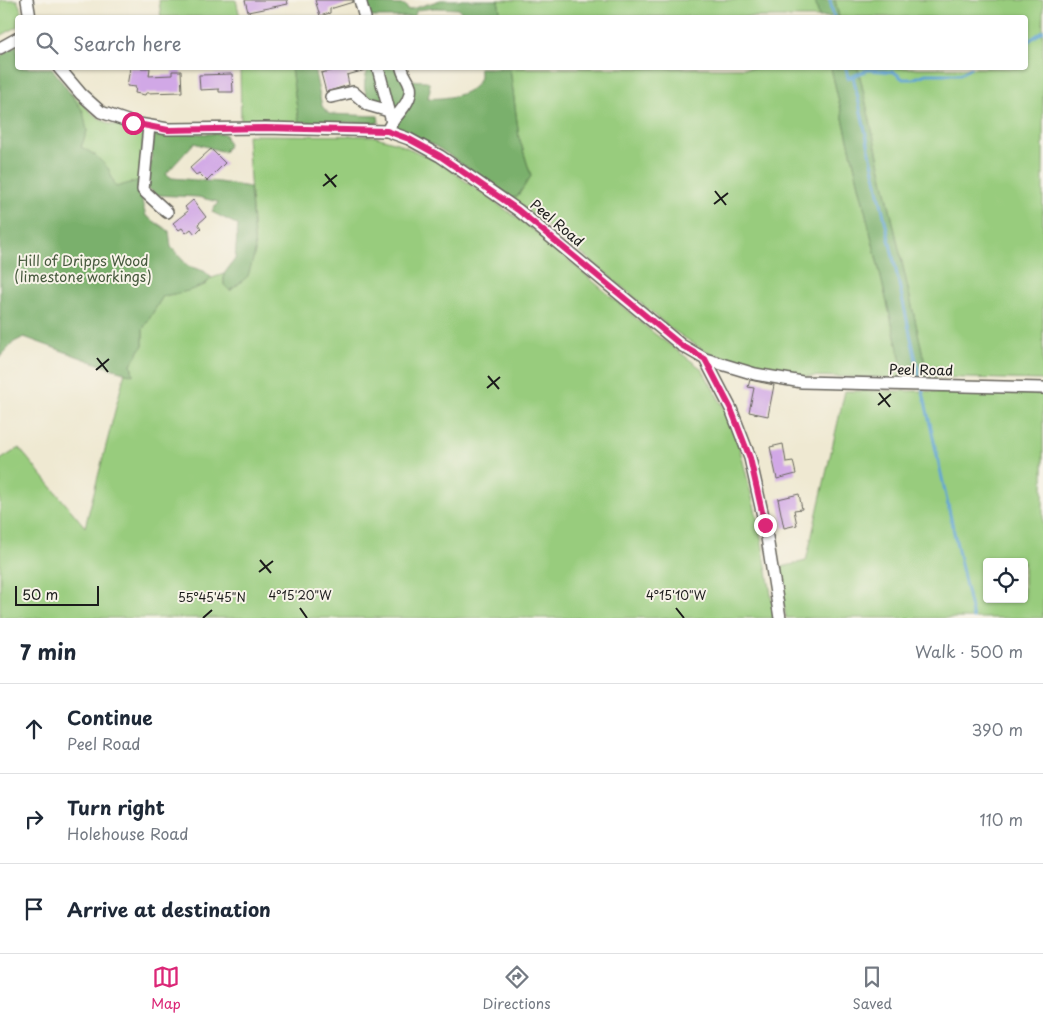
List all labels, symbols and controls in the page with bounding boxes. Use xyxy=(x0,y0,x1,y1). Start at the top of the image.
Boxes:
search box xyxy=(15,15,1028,70)
icon: search xyxy=(33,29,61,57)
text: Search here xyxy=(73,29,182,57)
route start xyxy=(122,112,145,135)
street label: Peel Road xyxy=(526,194,589,251)
park label: Hill of Dripps Wood (limestone workings) xyxy=(14,250,152,287)
street label: Peel Road xyxy=(889,358,953,381)
route end xyxy=(754,514,777,537)
map controls xyxy=(983,558,1028,603)
button: locate xyxy=(983,558,1028,603)
scale bar xyxy=(15,583,99,606)
text: 50 m xyxy=(22,584,58,605)
text: 4°15'20"W xyxy=(268,586,332,604)
text: 4°15'10"W xyxy=(646,586,707,604)
text: 55°45'45"N xyxy=(178,588,246,606)
text: 7 min xyxy=(20,635,76,667)
text: Walk · 500 m xyxy=(915,639,1023,663)
text: Continue xyxy=(67,703,153,731)
icon: ahead xyxy=(20,715,48,743)
text: 390 m xyxy=(972,717,1023,741)
text: Peel Road xyxy=(67,731,141,755)
text: Turn right xyxy=(67,793,165,821)
icon: right xyxy=(20,805,48,833)
text: 110 m xyxy=(980,807,1023,831)
text: Holehouse Road xyxy=(67,821,189,845)
icon: arrive xyxy=(20,895,48,923)
text: Arrive at destination xyxy=(67,895,271,923)
tab: Map xyxy=(151,963,181,1014)
tab: Directions xyxy=(483,963,551,1014)
tab: Saved xyxy=(852,963,892,1014)

